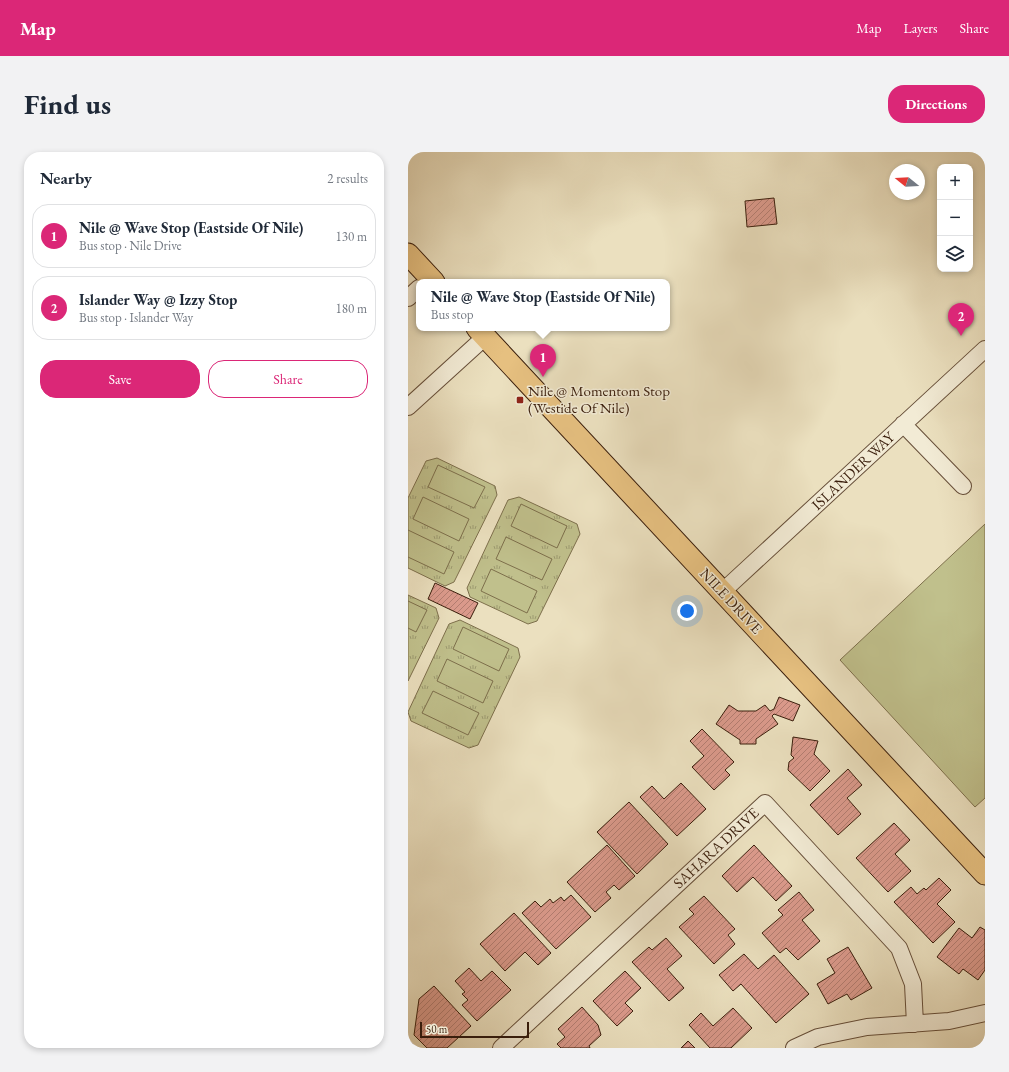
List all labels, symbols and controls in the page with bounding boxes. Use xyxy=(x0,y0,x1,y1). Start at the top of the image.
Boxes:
text: Map xyxy=(20,16,56,41)
text: Map xyxy=(856,19,881,37)
text: Layers xyxy=(903,19,938,37)
text: Share xyxy=(960,19,989,37)
button: Directions xyxy=(888,85,985,123)
text: Find us xyxy=(24,86,111,122)
north arrow xyxy=(889,164,925,200)
map controls xyxy=(937,164,973,272)
button: + xyxy=(937,164,973,200)
text: Nearby xyxy=(40,167,92,189)
text: 2 results xyxy=(327,170,368,187)
button: − xyxy=(937,200,973,236)
text: Nile @ Wave Stop (Eastside Of Nile) xyxy=(79,218,303,237)
text: 1 xyxy=(51,228,57,245)
text: 130 m xyxy=(336,228,367,245)
button: layers xyxy=(937,236,973,272)
text: Bus stop · Nile Drive xyxy=(79,237,182,254)
popup xyxy=(416,279,670,331)
text: Nile @ Wave Stop (Eastside Of Nile) xyxy=(431,287,655,306)
text: Islander Way @ Izzy Stop xyxy=(79,290,237,309)
text: 2 xyxy=(51,300,57,317)
text: 180 m xyxy=(336,300,367,317)
pin: 2 xyxy=(948,303,974,336)
text: Bus stop xyxy=(431,306,474,323)
text: Bus stop · Islander Way xyxy=(79,309,193,326)
pin: 1 xyxy=(530,344,556,377)
button: Save xyxy=(40,360,200,398)
button: Share xyxy=(208,360,368,398)
place label: Nile @ Momentom Stop (Westide Of Nile) xyxy=(528,381,670,417)
marker: Nile @ Momentom Stop (Westide Of Nile) xyxy=(515,395,525,405)
street label: ISLANDER WAY xyxy=(807,427,899,514)
street label: NILE DRIVE xyxy=(696,564,767,638)
your location xyxy=(677,601,697,621)
street label: SAHARA DRIVE xyxy=(669,803,763,892)
scale bar xyxy=(420,1020,529,1039)
text: 50 m xyxy=(426,1022,447,1036)

